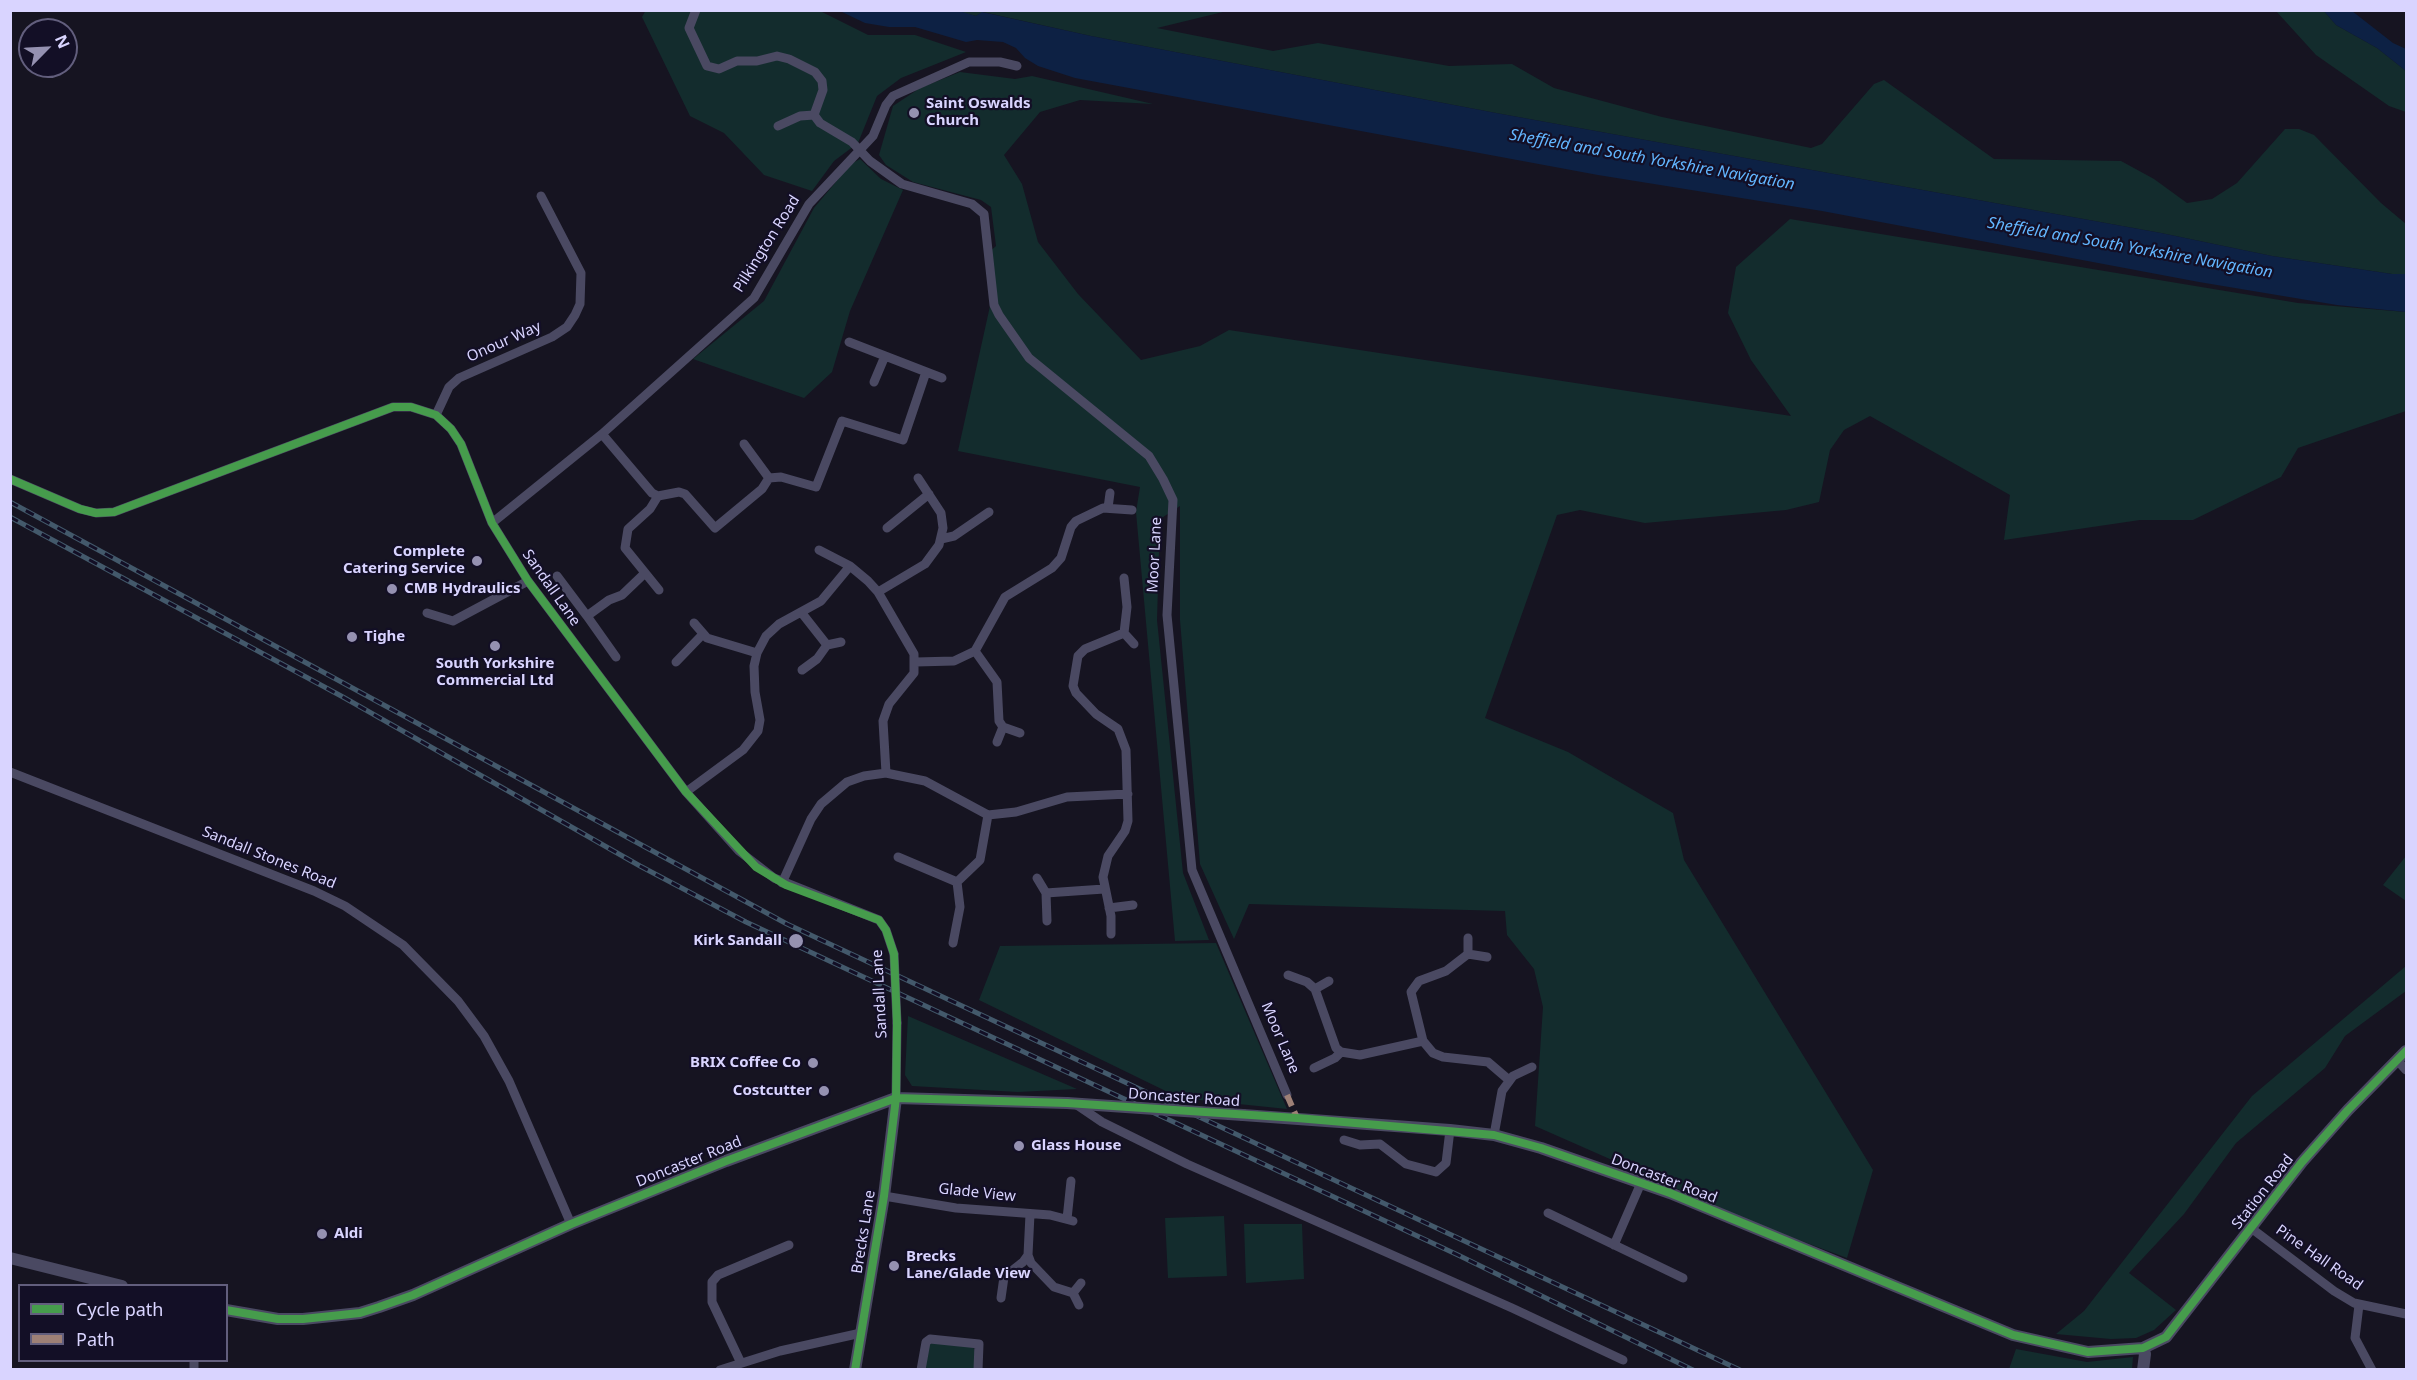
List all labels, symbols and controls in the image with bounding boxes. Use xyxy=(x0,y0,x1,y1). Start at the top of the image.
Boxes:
north arrow xyxy=(18,18,78,78)
text: N xyxy=(50,31,75,52)
place label: Saint Oswalds Church xyxy=(926,95,1031,130)
marker: Saint Oswalds Church xyxy=(907,106,921,120)
water label: Sheffield and South Yorkshire Navigation xyxy=(1508,125,1796,195)
street label: Pilkington Road xyxy=(730,192,804,296)
water label: Sheffield and South Yorkshire Navigation xyxy=(1986,213,2274,283)
street label: Onour Way xyxy=(464,318,544,366)
street label: Moor Lane xyxy=(1144,517,1166,593)
place label: Complete Catering Service xyxy=(343,543,465,578)
street label: Sandall Lane xyxy=(518,546,584,630)
marker: Complete Catering Service xyxy=(470,554,484,568)
place label: CMB Hydraulics xyxy=(404,580,521,598)
marker: CMB Hydraulics xyxy=(385,582,399,596)
place label: Tighe xyxy=(364,628,405,646)
marker: Tighe xyxy=(345,630,359,644)
marker: South Yorkshire Commercial Ltd xyxy=(488,639,502,653)
place label: South Yorkshire Commercial Ltd xyxy=(436,655,554,690)
street label: Sandall Stones Road xyxy=(199,823,339,893)
place label: Kirk Sandall xyxy=(693,932,782,950)
marker: Kirk Sandall xyxy=(787,932,805,950)
street label: Sandall Lane xyxy=(869,949,891,1039)
street label: Moor Lane xyxy=(1257,1000,1303,1076)
place label: BRIX Coffee Co xyxy=(690,1054,801,1072)
marker: BRIX Coffee Co xyxy=(806,1056,820,1070)
place label: Costcutter xyxy=(733,1082,812,1100)
marker: Costcutter xyxy=(817,1084,831,1098)
street label: Doncaster Road xyxy=(1127,1085,1241,1111)
street label: Doncaster Road xyxy=(634,1133,744,1191)
place label: Glass House xyxy=(1031,1137,1121,1155)
marker: Glass House xyxy=(1012,1139,1026,1153)
street label: Doncaster Road xyxy=(1608,1151,1720,1207)
street label: Station Road xyxy=(2228,1151,2298,1233)
street label: Glade View xyxy=(937,1180,1017,1206)
street label: Brecks Lane xyxy=(849,1189,879,1275)
street label: Pine Hall Road xyxy=(2272,1221,2366,1295)
place label: Aldi xyxy=(334,1225,363,1243)
marker: Aldi xyxy=(315,1227,329,1241)
place label: Brecks Lane/Glade View xyxy=(906,1248,1031,1283)
marker: Brecks Lane/Glade View xyxy=(887,1259,901,1273)
legend xyxy=(18,1284,228,1362)
text: Cycle path xyxy=(76,1297,163,1321)
text: Path xyxy=(76,1327,115,1351)

